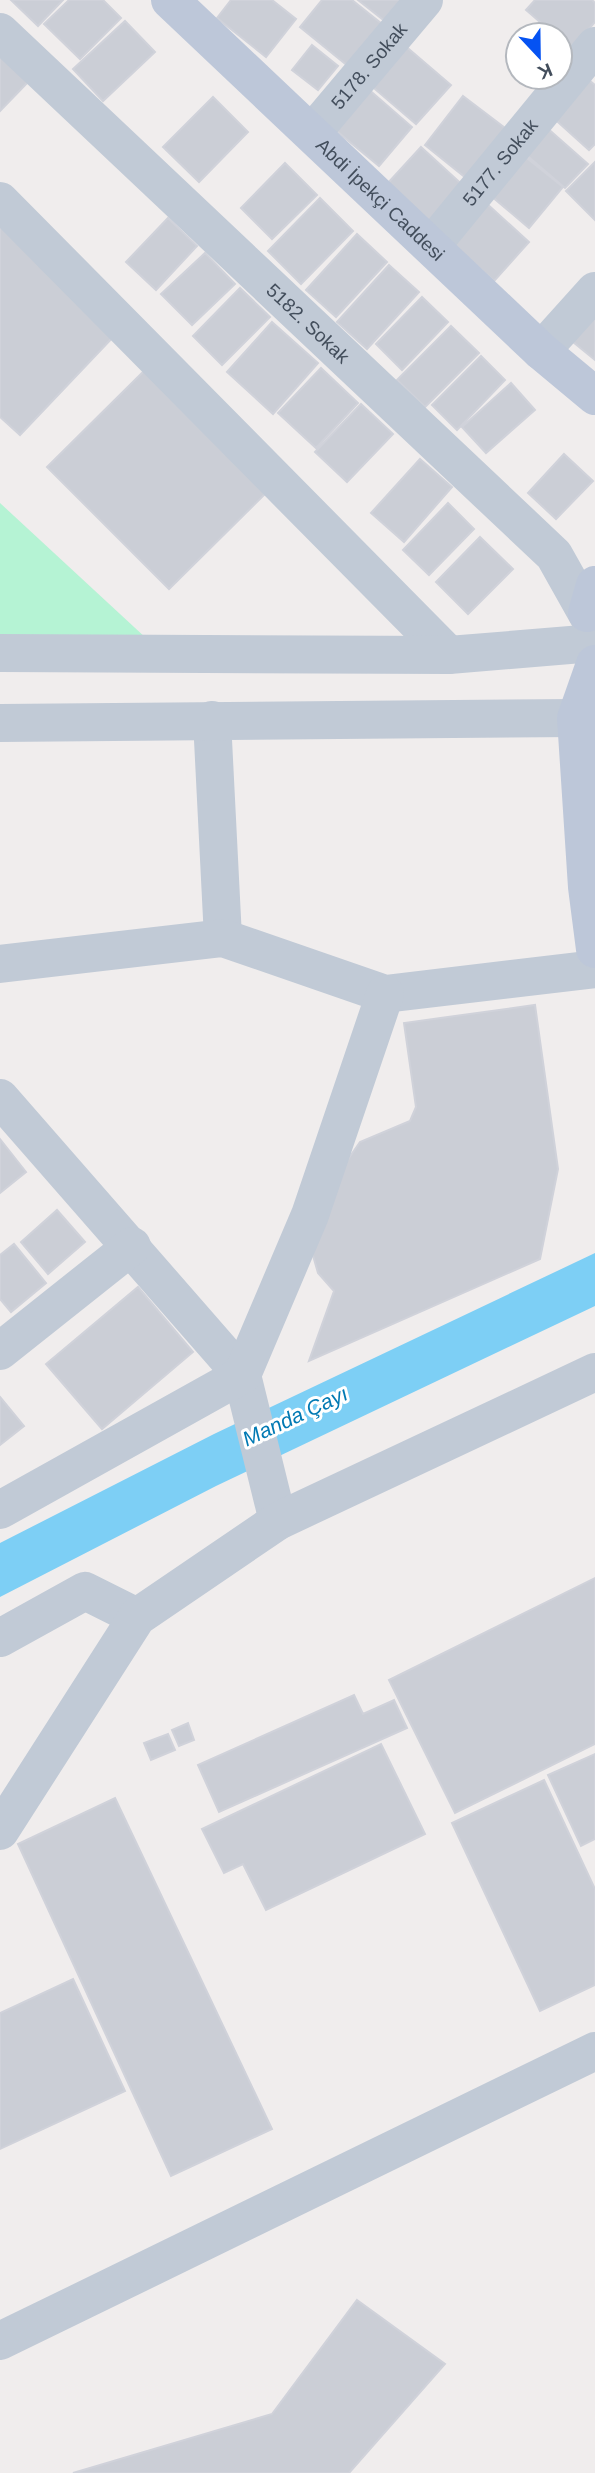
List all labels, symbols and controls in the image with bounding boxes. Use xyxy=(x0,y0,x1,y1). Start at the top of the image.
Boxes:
street label: 5178. Sokak xyxy=(327,18,411,113)
north arrow xyxy=(504,21,574,91)
text: K xyxy=(535,59,555,84)
street label: 5177. Sokak xyxy=(458,114,542,210)
street label: Abdi İpekçi Caddesi xyxy=(312,134,449,265)
street label: 5182. Sokak xyxy=(263,279,354,367)
water label: Manda Çayı xyxy=(239,1382,351,1450)

